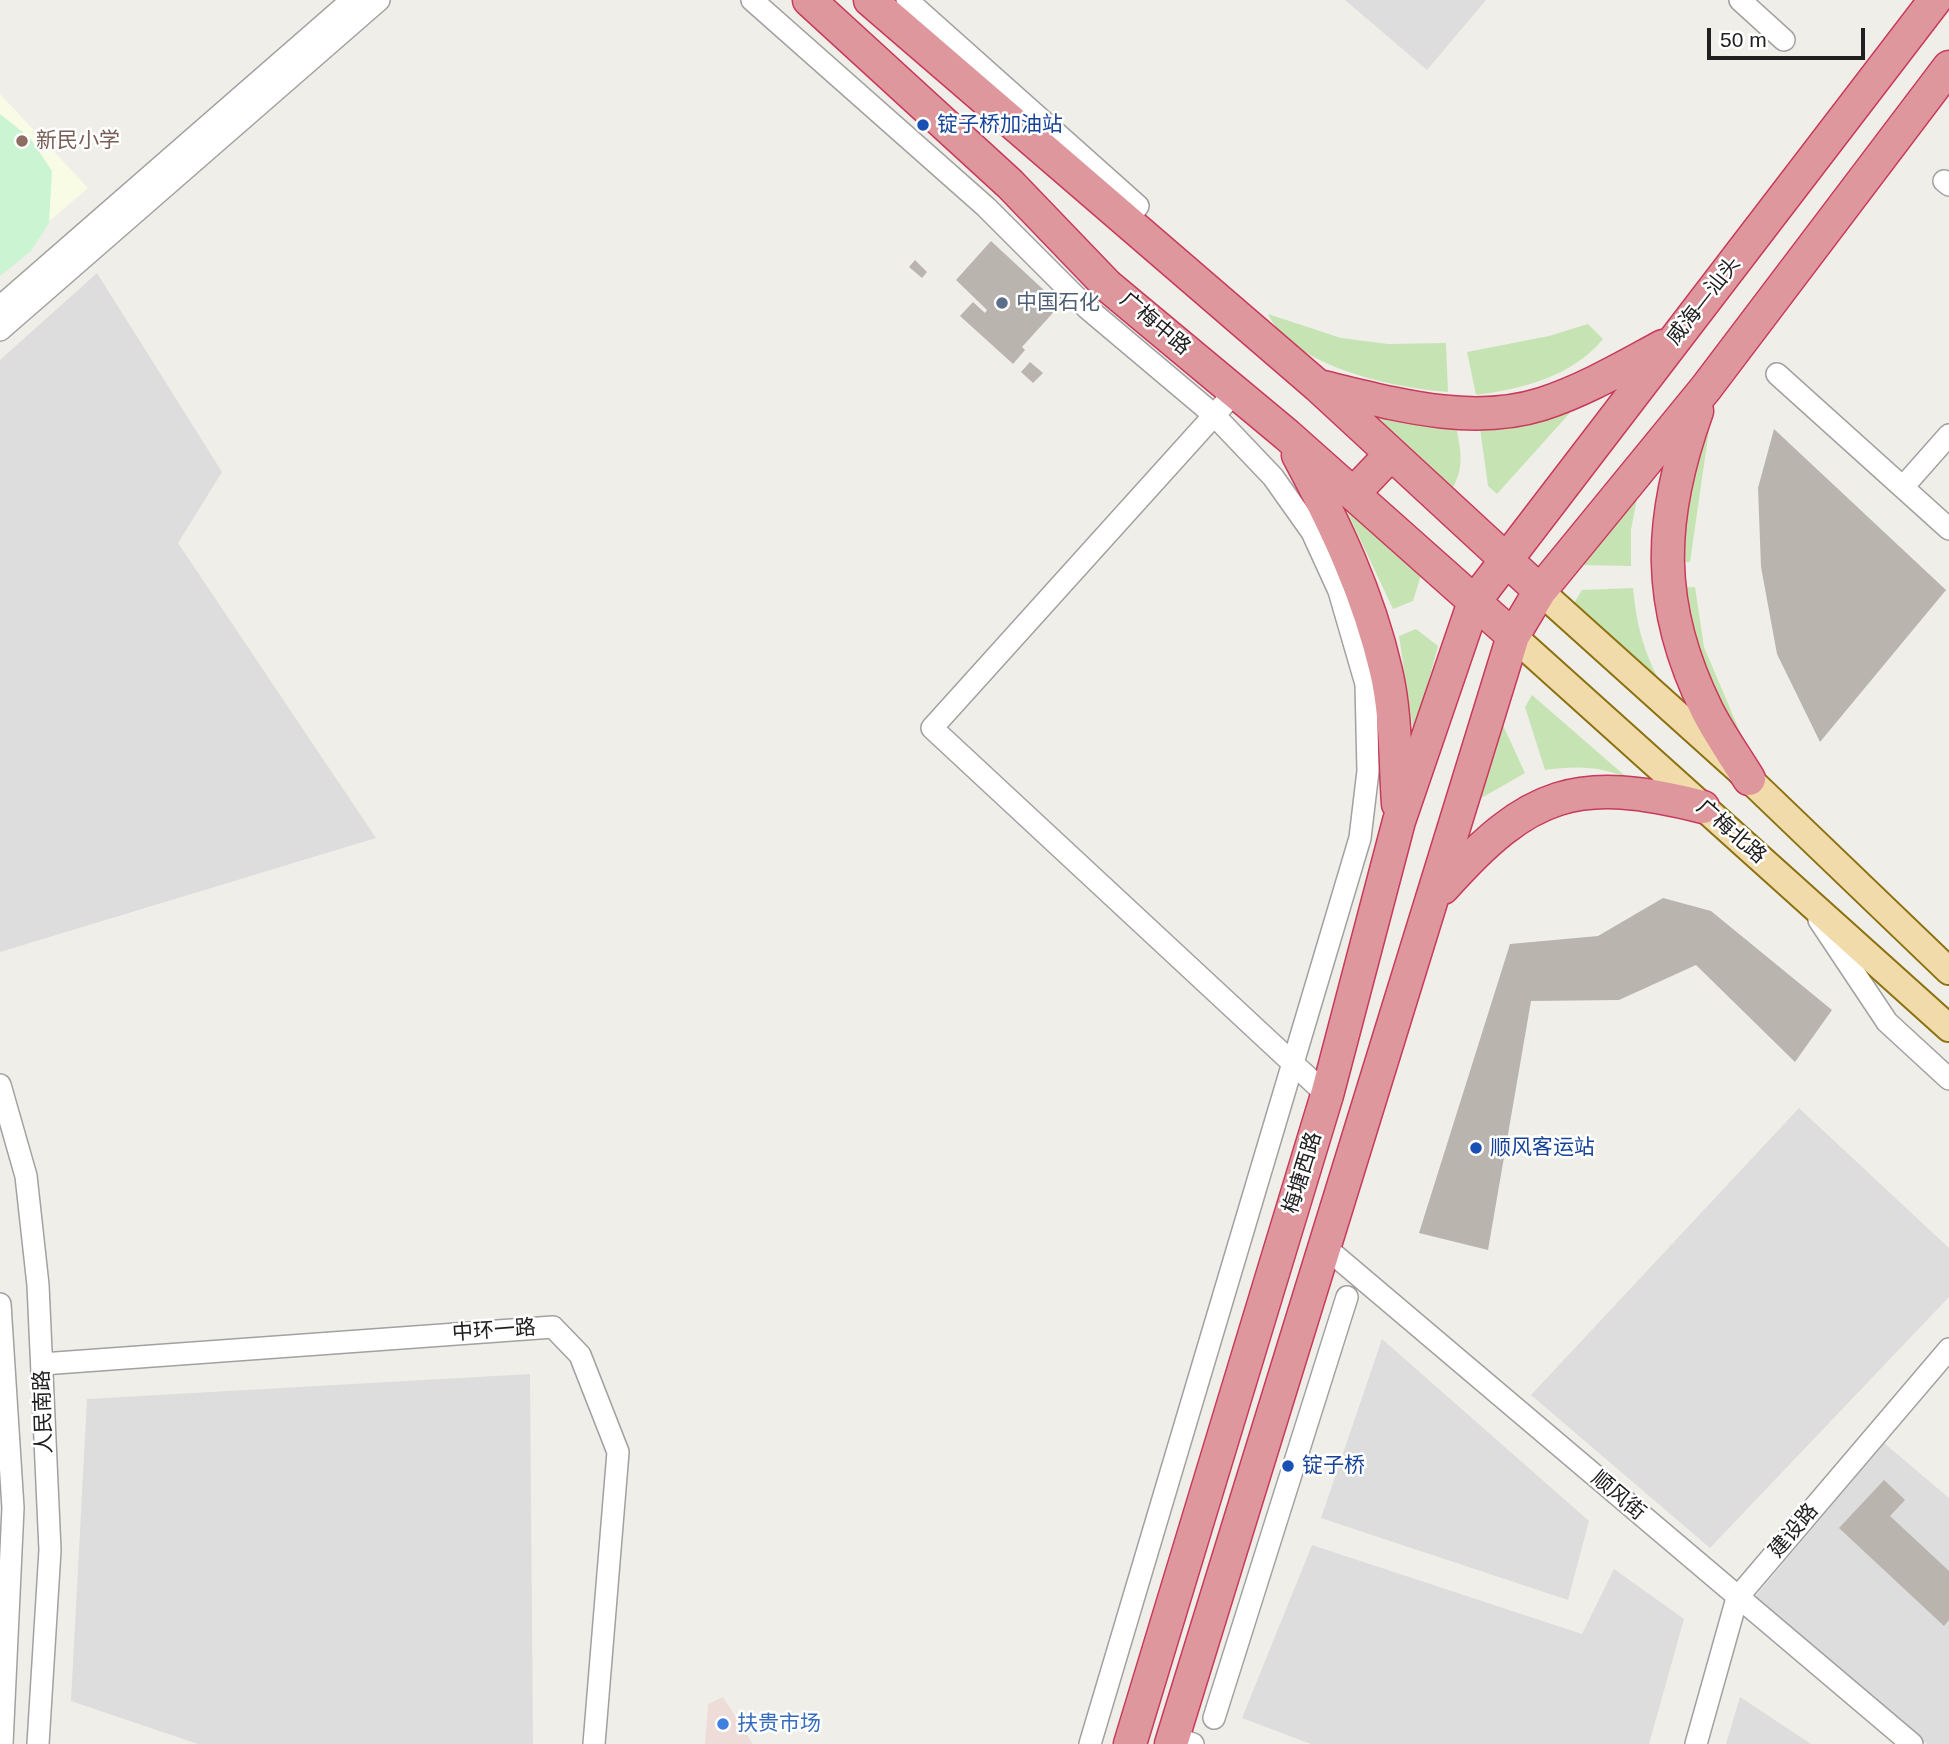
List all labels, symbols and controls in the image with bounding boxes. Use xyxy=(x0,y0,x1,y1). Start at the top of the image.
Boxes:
scale bar xyxy=(1711,14,1868,58)
text: 50 m xyxy=(1720,28,1767,51)
place label: 锭子桥加油站 xyxy=(937,112,1063,138)
marker: 锭子桥加油站 xyxy=(915,117,931,133)
place label: 新民小学 xyxy=(36,128,120,154)
marker: 新民小学 xyxy=(14,133,30,149)
street label: 威海—汕头 xyxy=(1662,252,1746,350)
street label: 广梅中路 xyxy=(1115,287,1195,361)
place label: 中国石化 xyxy=(1016,290,1100,316)
marker: 中国石化 xyxy=(994,295,1010,311)
street label: 广梅北路 xyxy=(1691,795,1771,869)
street label: 梅塘西路 xyxy=(1279,1129,1327,1217)
place label: 顺风客运站 xyxy=(1490,1135,1595,1161)
marker: 顺风客运站 xyxy=(1468,1140,1484,1156)
street label: 中环一路 xyxy=(451,1316,537,1346)
street label: 人民南路 xyxy=(30,1370,58,1454)
place label: 锭子桥 xyxy=(1302,1453,1365,1479)
marker: 锭子桥 xyxy=(1280,1458,1296,1474)
street label: 顺风街 xyxy=(1586,1466,1650,1526)
street label: 建设路 xyxy=(1764,1499,1824,1563)
place label: 扶贵市场 xyxy=(737,1711,821,1737)
marker: 扶贵市场 xyxy=(715,1716,731,1732)

